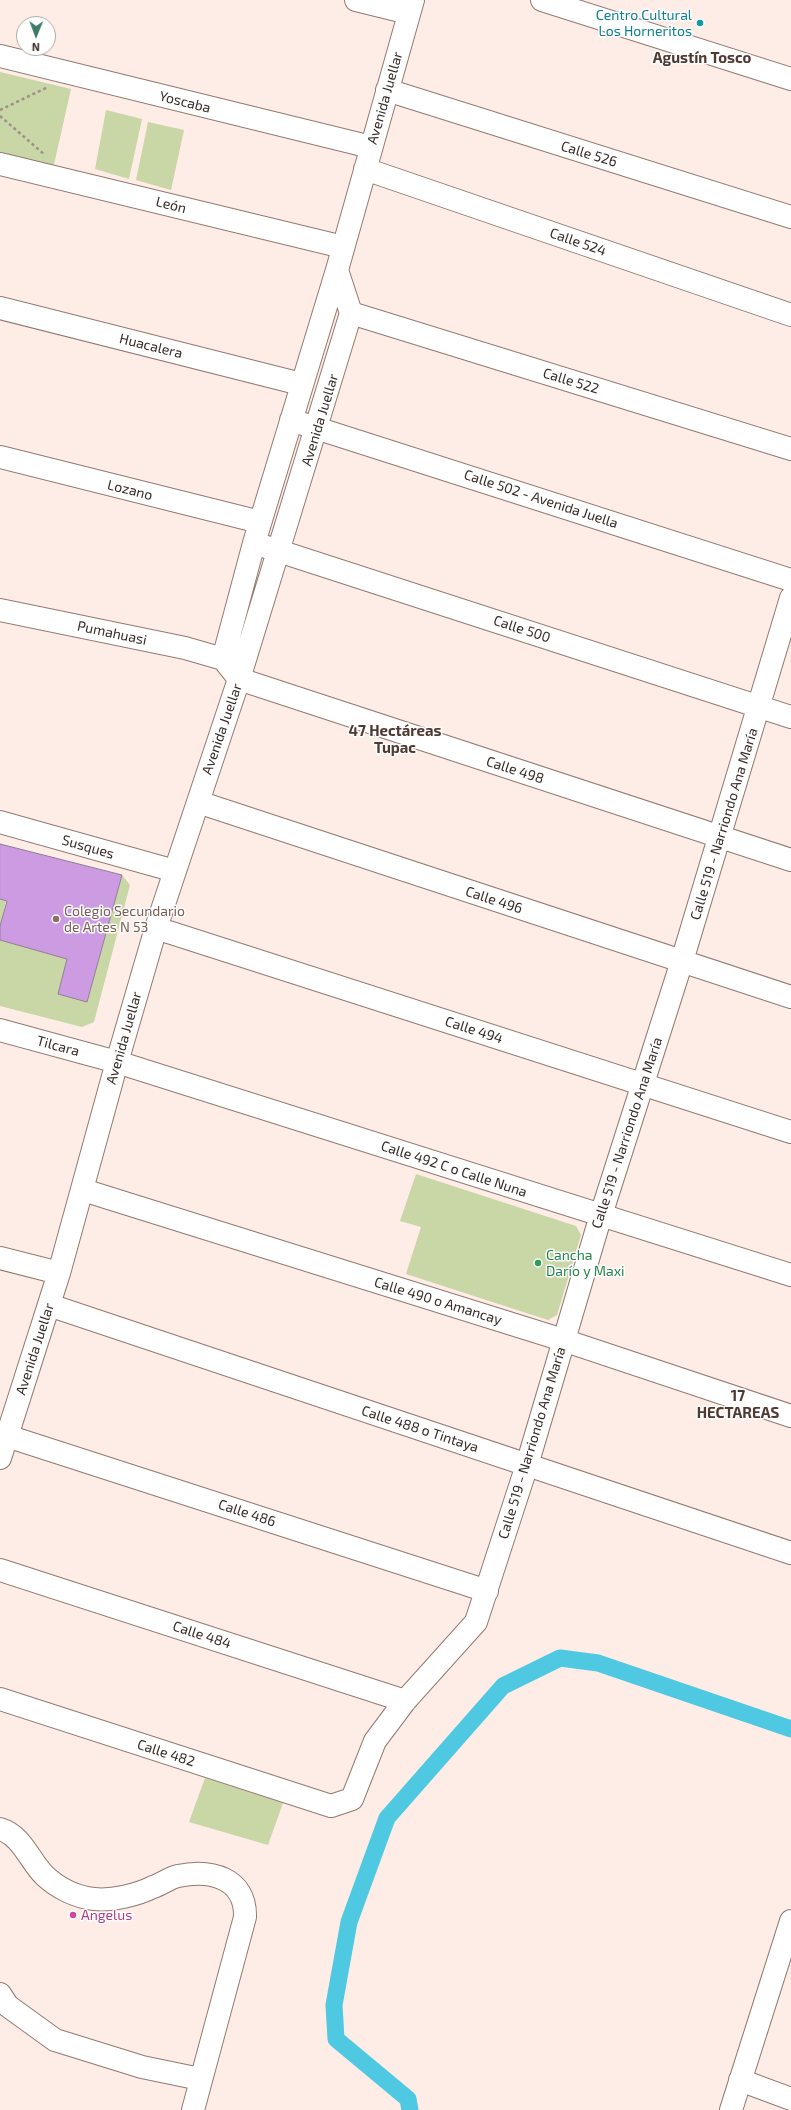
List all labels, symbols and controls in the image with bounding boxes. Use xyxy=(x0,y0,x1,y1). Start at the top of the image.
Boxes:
place label: Centro Cultural Los Horneritos xyxy=(596,7,692,40)
north arrow xyxy=(16,16,56,56)
marker: Centro Cultural Los Horneritos xyxy=(695,18,705,28)
text: N xyxy=(32,41,40,54)
district label: Agustín Tosco xyxy=(653,49,751,67)
street label: Avenida Juellar xyxy=(364,50,406,146)
street label: Yoscaba xyxy=(158,88,212,116)
street label: Calle 526 xyxy=(559,137,619,171)
street label: León xyxy=(154,193,188,217)
street label: Calle 524 xyxy=(548,225,608,259)
street label: Huacalera xyxy=(118,330,184,362)
street label: Calle 522 xyxy=(541,365,601,397)
street label: Avenida Juellar xyxy=(298,372,342,468)
street label: Calle 502 - Avenida Juella xyxy=(462,466,620,532)
street label: Lozano xyxy=(106,476,154,504)
street label: Calle 500 xyxy=(491,612,553,646)
street label: Pumahuasi xyxy=(76,617,148,649)
street label: Avenida Juellar xyxy=(198,681,246,777)
district label: 47 Hectáreas Tupac xyxy=(348,722,442,757)
street label: Calle 519 - Narriondo Ana María xyxy=(687,726,761,922)
street label: Calle 498 xyxy=(484,753,546,787)
street label: Susques xyxy=(60,832,116,862)
street label: Calle 496 xyxy=(463,883,525,917)
place label: Colegio Secundario de Artes N 53 xyxy=(64,903,185,936)
marker: Colegio Secundario de Artes N 53 xyxy=(51,914,61,924)
street label: Avenida Juellar xyxy=(103,990,145,1086)
street label: Calle 494 xyxy=(443,1013,505,1047)
street label: Tilcara xyxy=(35,1032,81,1060)
street label: Calle 519 - Narriondo Ana María xyxy=(588,1035,666,1231)
street label: Calle 492 C o Calle Nuna xyxy=(379,1137,529,1201)
place label: Cancha Darío y Maxi xyxy=(546,1247,625,1280)
marker: Cancha Darío y Maxi xyxy=(533,1258,543,1268)
street label: Calle 490 o Amancay xyxy=(372,1274,504,1328)
street label: Avenida Juellar xyxy=(12,1301,58,1397)
street label: Calle 519 - Narriondo Ana María xyxy=(495,1345,569,1541)
district label: 17 HECTAREAS xyxy=(697,1387,779,1422)
street label: Calle 488 o Tintaya xyxy=(359,1402,481,1456)
street label: Calle 486 xyxy=(216,1496,278,1530)
street label: Calle 484 xyxy=(171,1618,233,1652)
street label: Calle 482 xyxy=(135,1736,197,1770)
place label: Angelus xyxy=(81,1907,132,1923)
marker: Angelus xyxy=(68,1910,78,1920)

